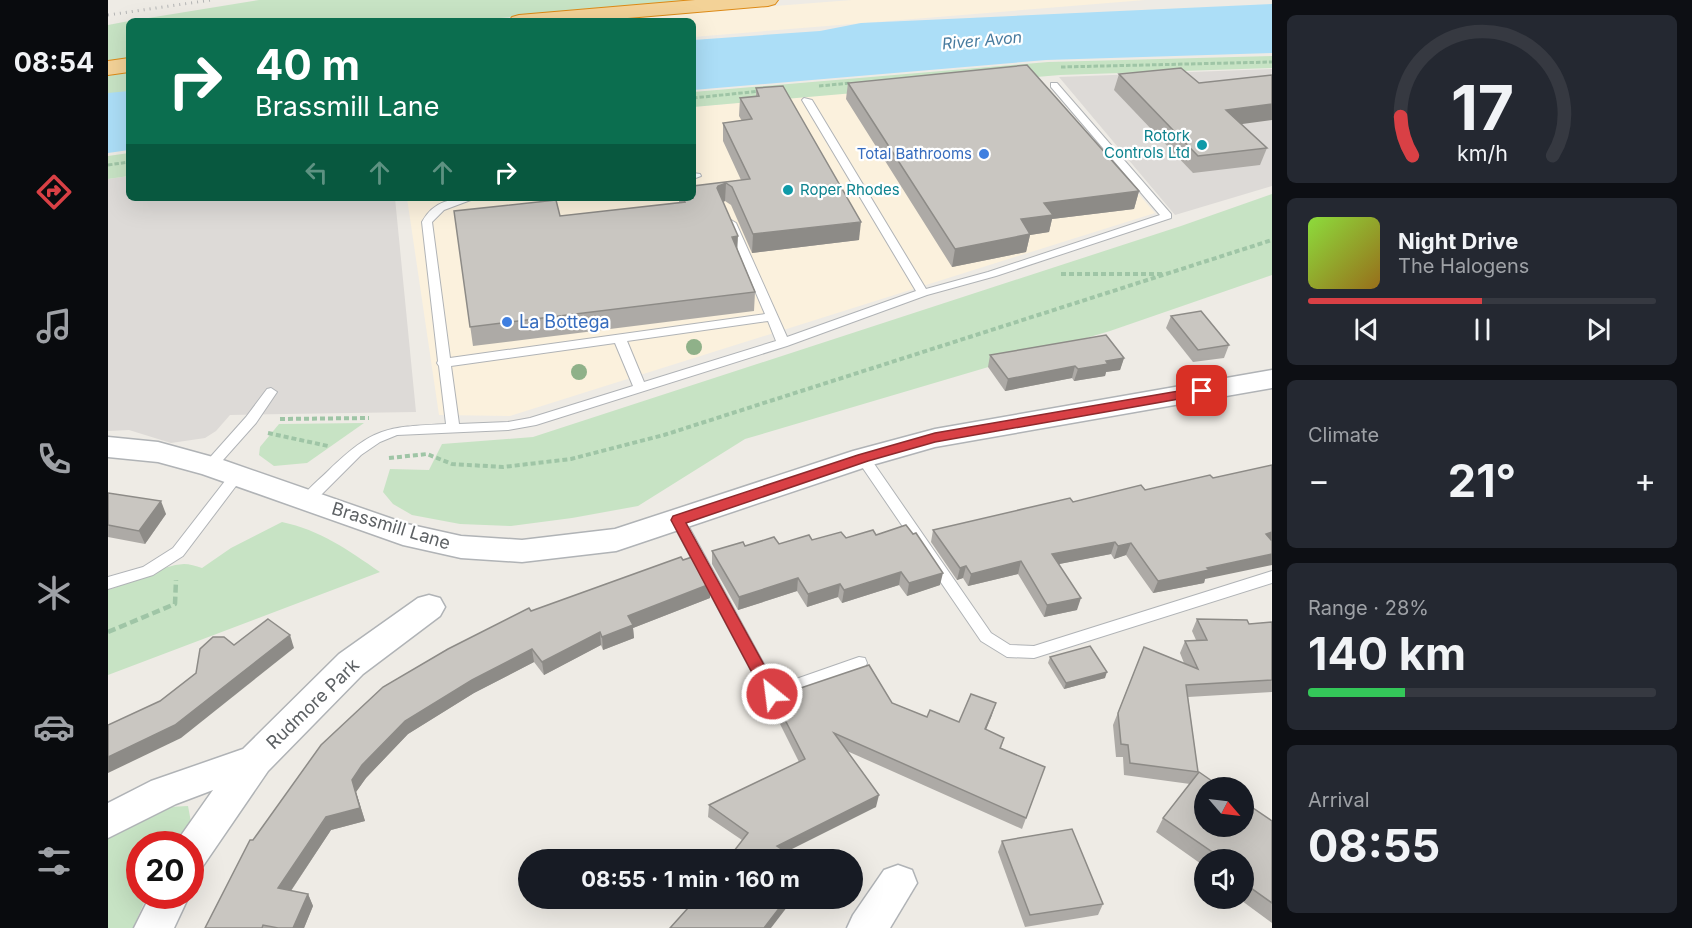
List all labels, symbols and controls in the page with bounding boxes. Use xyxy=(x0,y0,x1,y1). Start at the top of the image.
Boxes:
water label: River Avon xyxy=(941,27,1023,53)
text: 40 m xyxy=(255,39,360,90)
icon: right xyxy=(156,42,234,120)
text: 08:54 xyxy=(14,46,94,79)
text: 17 xyxy=(1450,70,1514,145)
text: Brassmill Lane xyxy=(255,90,439,123)
place label: Rotork Controls Ltd xyxy=(1104,126,1191,162)
marker: Rotork Controls Ltd xyxy=(1195,138,1209,152)
text: km/h xyxy=(1457,140,1507,166)
place label: Total Bathrooms xyxy=(857,144,972,163)
marker: Total Bathrooms xyxy=(977,147,991,161)
icon: left xyxy=(300,156,333,189)
icon: ahead xyxy=(363,156,396,189)
icon: ahead xyxy=(426,156,459,189)
icon: right xyxy=(489,156,522,189)
icon: directions xyxy=(33,171,75,213)
place label: Roper Rhodes xyxy=(800,180,900,199)
marker: Roper Rhodes xyxy=(781,183,795,197)
text: Night Drive xyxy=(1398,228,1518,254)
text: The Halogens xyxy=(1398,254,1529,278)
icon: music xyxy=(33,305,75,347)
place label: La Bottega xyxy=(519,311,610,332)
icon: previous xyxy=(1350,313,1383,346)
icon: pause xyxy=(1466,313,1499,346)
icon: next xyxy=(1582,313,1615,346)
marker: La Bottega xyxy=(500,315,514,329)
pin xyxy=(1176,365,1227,416)
icon: arrive xyxy=(1185,374,1218,407)
text: Climate xyxy=(1308,423,1379,447)
icon: phone xyxy=(33,438,75,480)
text: 21° xyxy=(1448,453,1516,508)
text: − xyxy=(1308,460,1330,500)
text: + xyxy=(1634,460,1656,500)
street label: Brassmill Lane xyxy=(329,497,453,554)
icon: climate xyxy=(33,572,75,614)
text: Range · 28% xyxy=(1308,596,1429,620)
text: 140 km xyxy=(1308,626,1466,681)
street label: Rudmore Park xyxy=(262,654,363,753)
position arrow xyxy=(740,662,804,726)
icon: car xyxy=(33,706,75,748)
north arrow xyxy=(1194,777,1254,837)
map controls xyxy=(1194,777,1254,909)
text: Arrival xyxy=(1308,788,1370,812)
text: 08:55 xyxy=(1308,818,1440,873)
speed limit sign: 20 xyxy=(126,831,204,909)
icon: filters xyxy=(33,840,75,882)
button: sound xyxy=(1194,849,1254,909)
text: 08:55 · 1 min · 160 m xyxy=(581,866,800,892)

